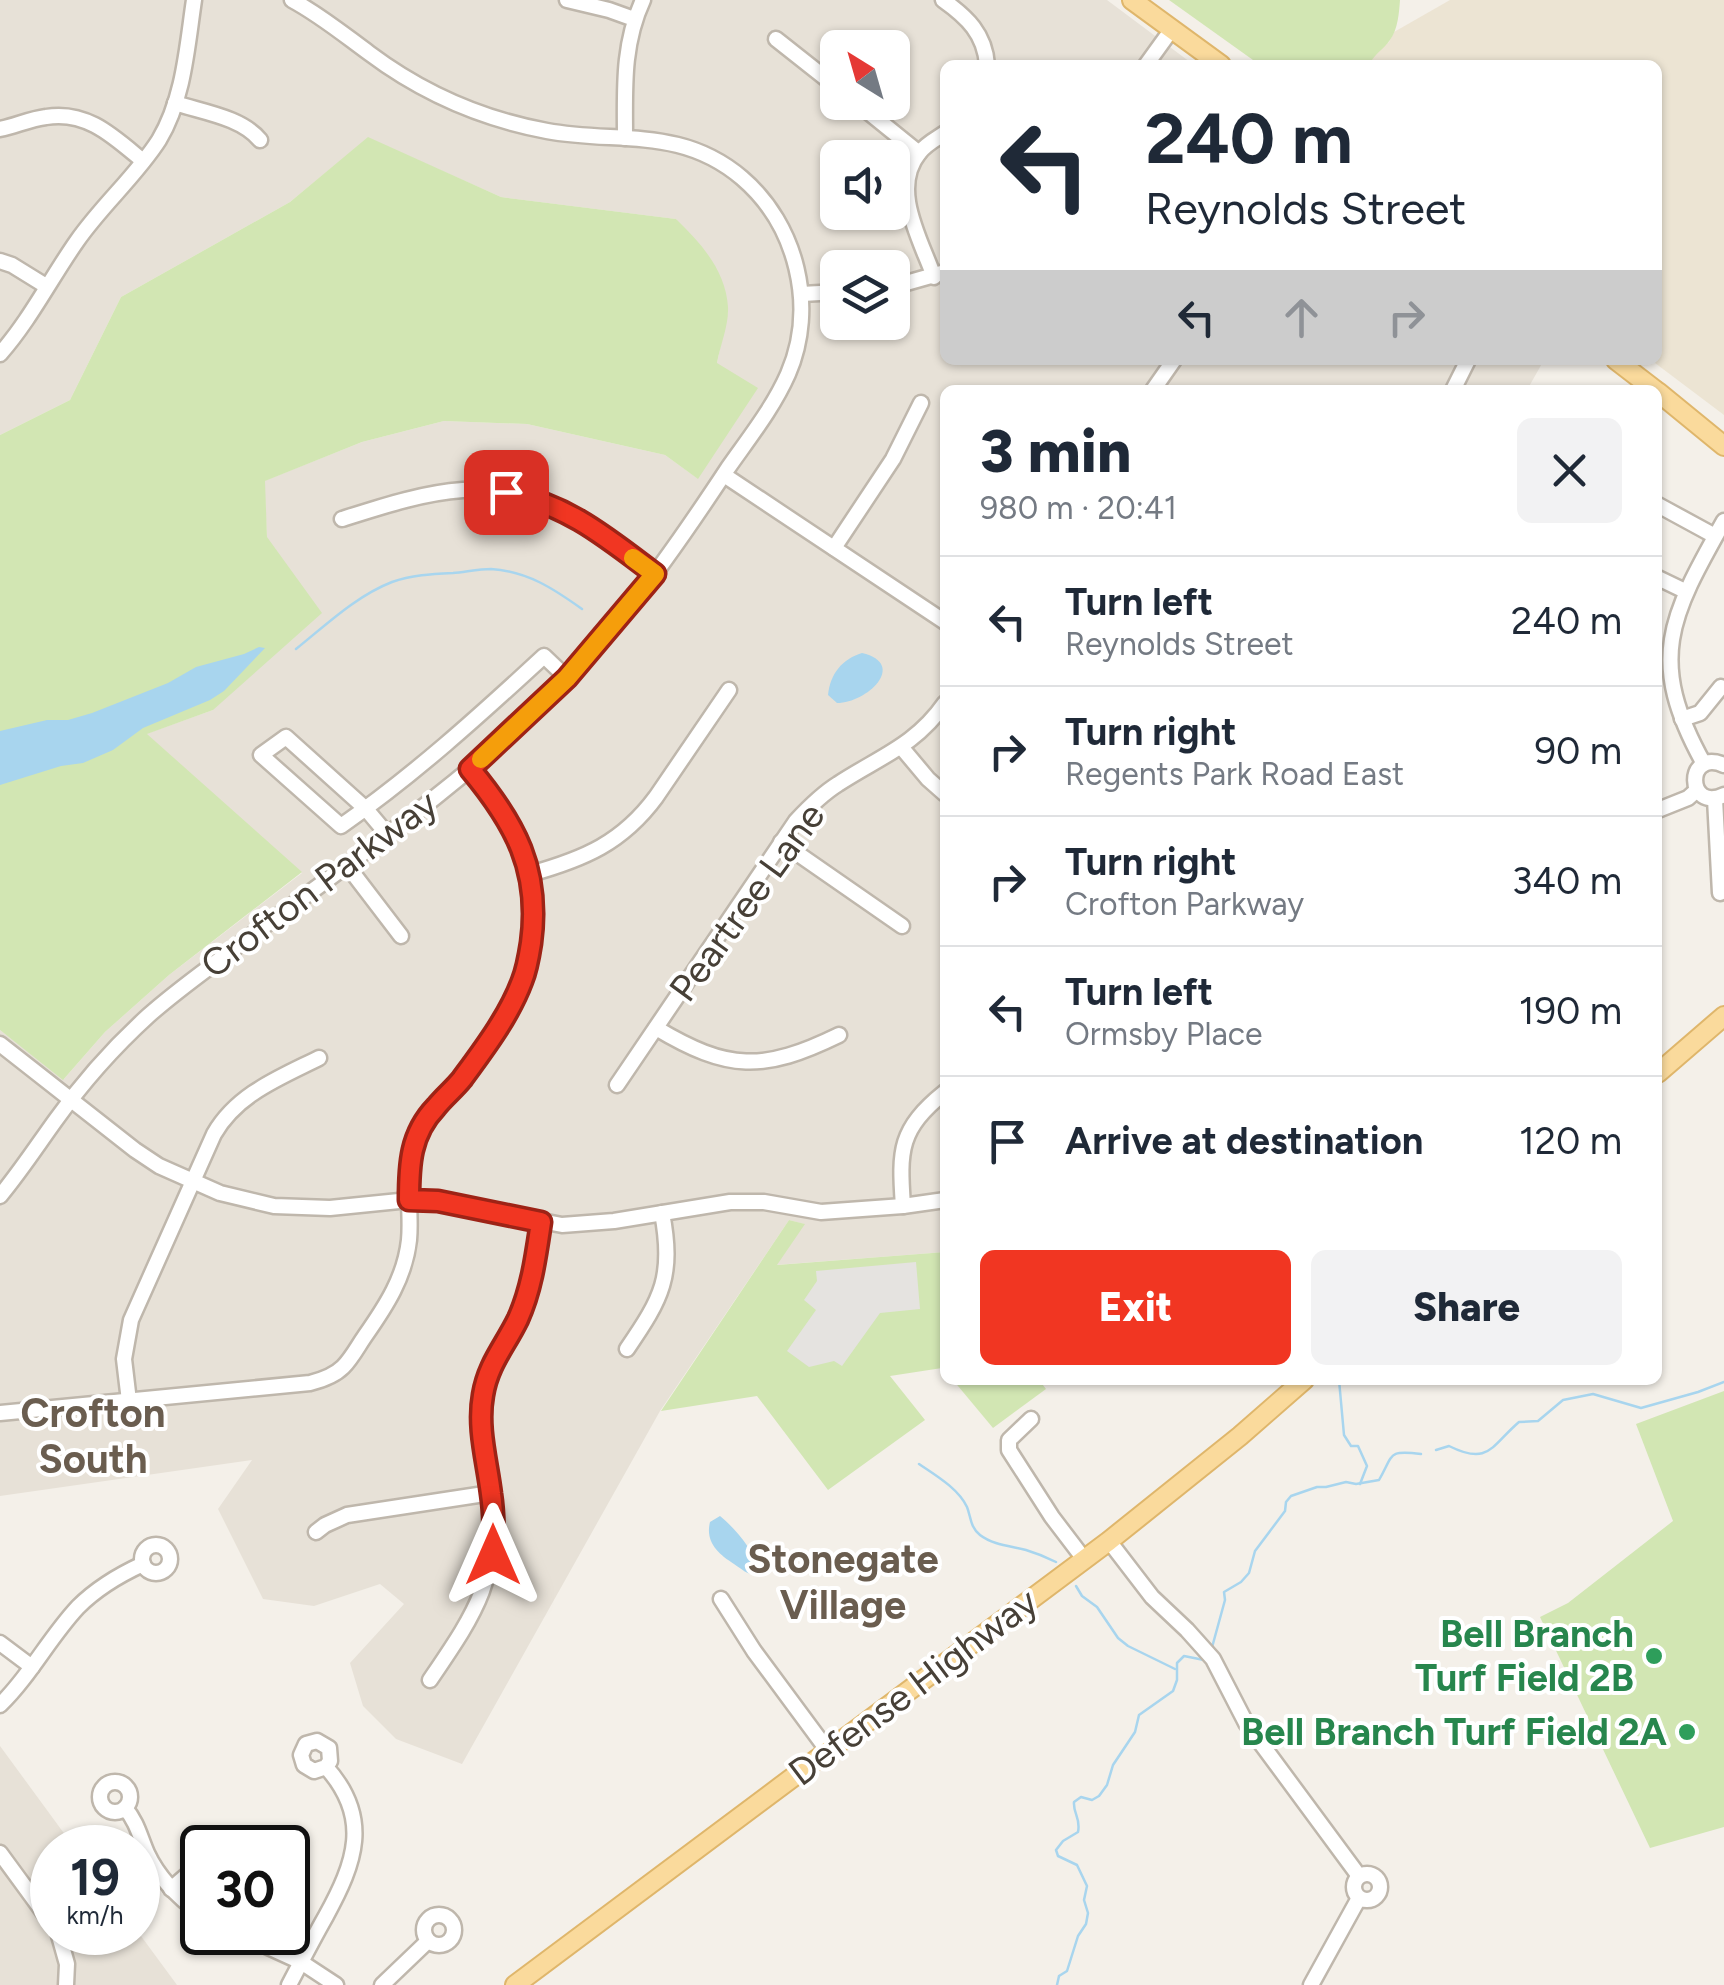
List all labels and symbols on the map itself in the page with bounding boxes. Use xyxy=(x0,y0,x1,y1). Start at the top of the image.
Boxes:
north arrow xyxy=(820,30,910,120)
pin xyxy=(464,450,549,535)
street label: Crofton Parkway xyxy=(192,780,446,988)
street label: Peartree Lane xyxy=(660,794,834,1010)
district label: Crofton South xyxy=(21,1389,165,1483)
position arrow xyxy=(441,1503,545,1607)
district label: Stonegate Village xyxy=(747,1535,939,1629)
street label: Defense Highway xyxy=(780,1578,1046,1796)
place label: Bell Branch Turf Field 2B xyxy=(1415,1611,1634,1701)
marker: Bell Branch Turf Field 2B xyxy=(1643,1645,1665,1667)
place label: Bell Branch Turf Field 2A xyxy=(1241,1709,1667,1755)
marker: Bell Branch Turf Field 2A xyxy=(1676,1721,1698,1743)
speed limit sign: 30 xyxy=(180,1825,310,1955)

